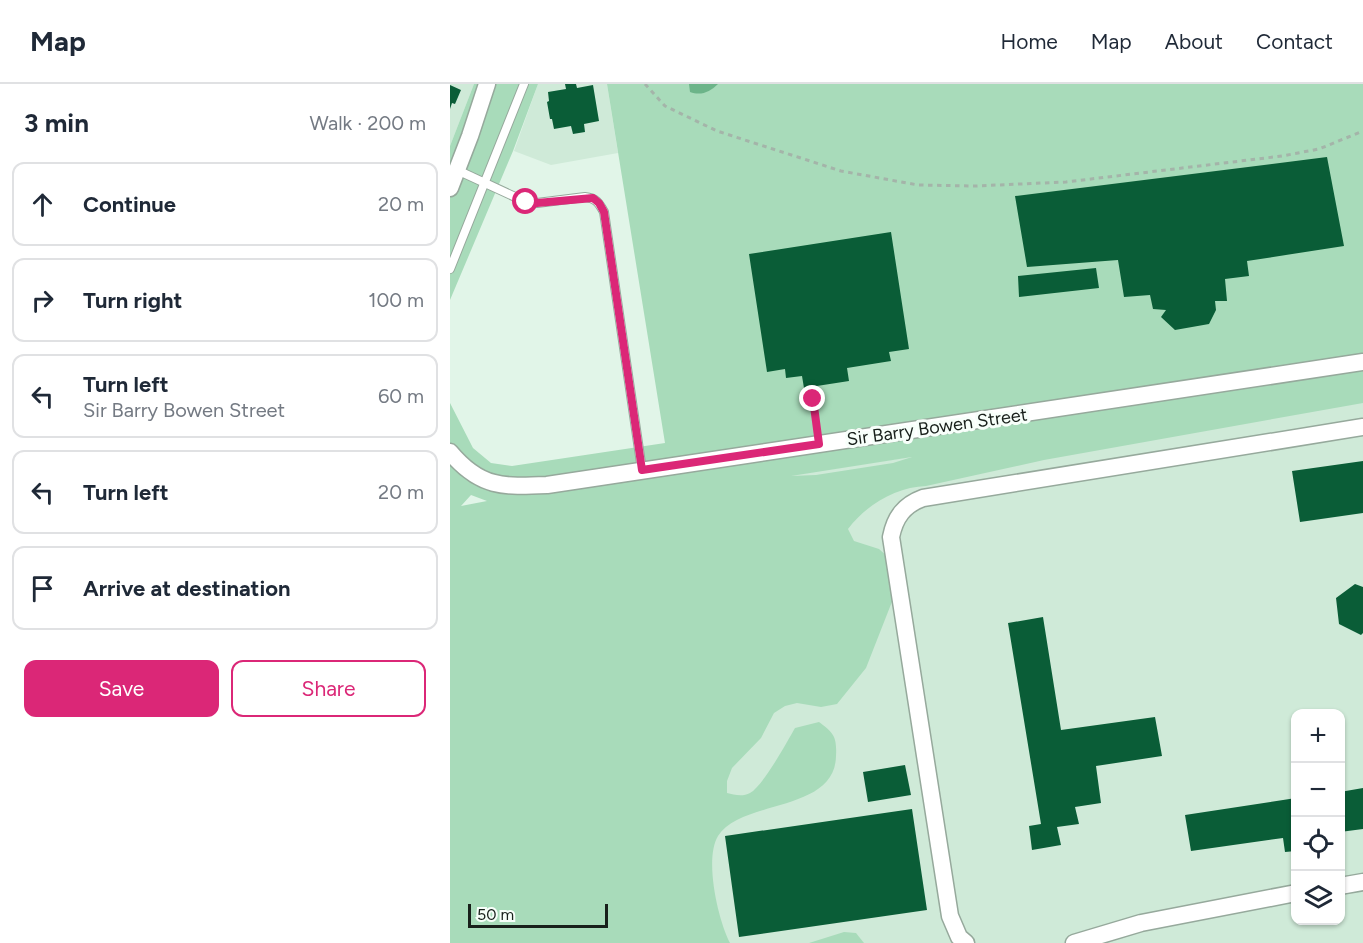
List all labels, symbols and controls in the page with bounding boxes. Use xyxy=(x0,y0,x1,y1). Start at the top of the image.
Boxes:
text: Map xyxy=(30,24,86,58)
text: Home xyxy=(1001,29,1058,54)
text: Map xyxy=(1091,29,1132,54)
text: About xyxy=(1165,29,1223,54)
text: Contact xyxy=(1256,29,1333,54)
text: 3 min xyxy=(24,107,89,139)
text: Walk · 200 m xyxy=(310,111,426,135)
icon: ahead xyxy=(26,188,59,221)
route start xyxy=(512,188,538,214)
text: Continue xyxy=(83,191,176,218)
text: 20 m xyxy=(378,192,424,216)
icon: right xyxy=(26,284,59,317)
text: Turn right xyxy=(83,287,182,314)
text: 100 m xyxy=(368,288,424,312)
text: Turn left xyxy=(83,371,169,398)
icon: left xyxy=(26,380,59,413)
text: 60 m xyxy=(378,384,424,408)
route end xyxy=(799,385,825,411)
text: Sir Barry Bowen Street xyxy=(83,398,285,422)
street label: Sir Barry Bowen Street xyxy=(845,403,1029,451)
icon: left xyxy=(26,476,59,509)
text: Turn left xyxy=(83,479,169,506)
text: 20 m xyxy=(378,480,424,504)
icon: arrive xyxy=(26,572,59,605)
text: Arrive at destination xyxy=(83,575,291,602)
button: Save xyxy=(24,660,219,717)
button: Share xyxy=(231,660,426,717)
map controls xyxy=(1291,709,1345,925)
button: + xyxy=(1291,709,1345,763)
button: − xyxy=(1291,763,1345,817)
button: locate xyxy=(1291,817,1345,871)
button: layers xyxy=(1291,871,1345,925)
scale bar xyxy=(468,901,608,928)
text: 50 m xyxy=(477,905,514,924)

